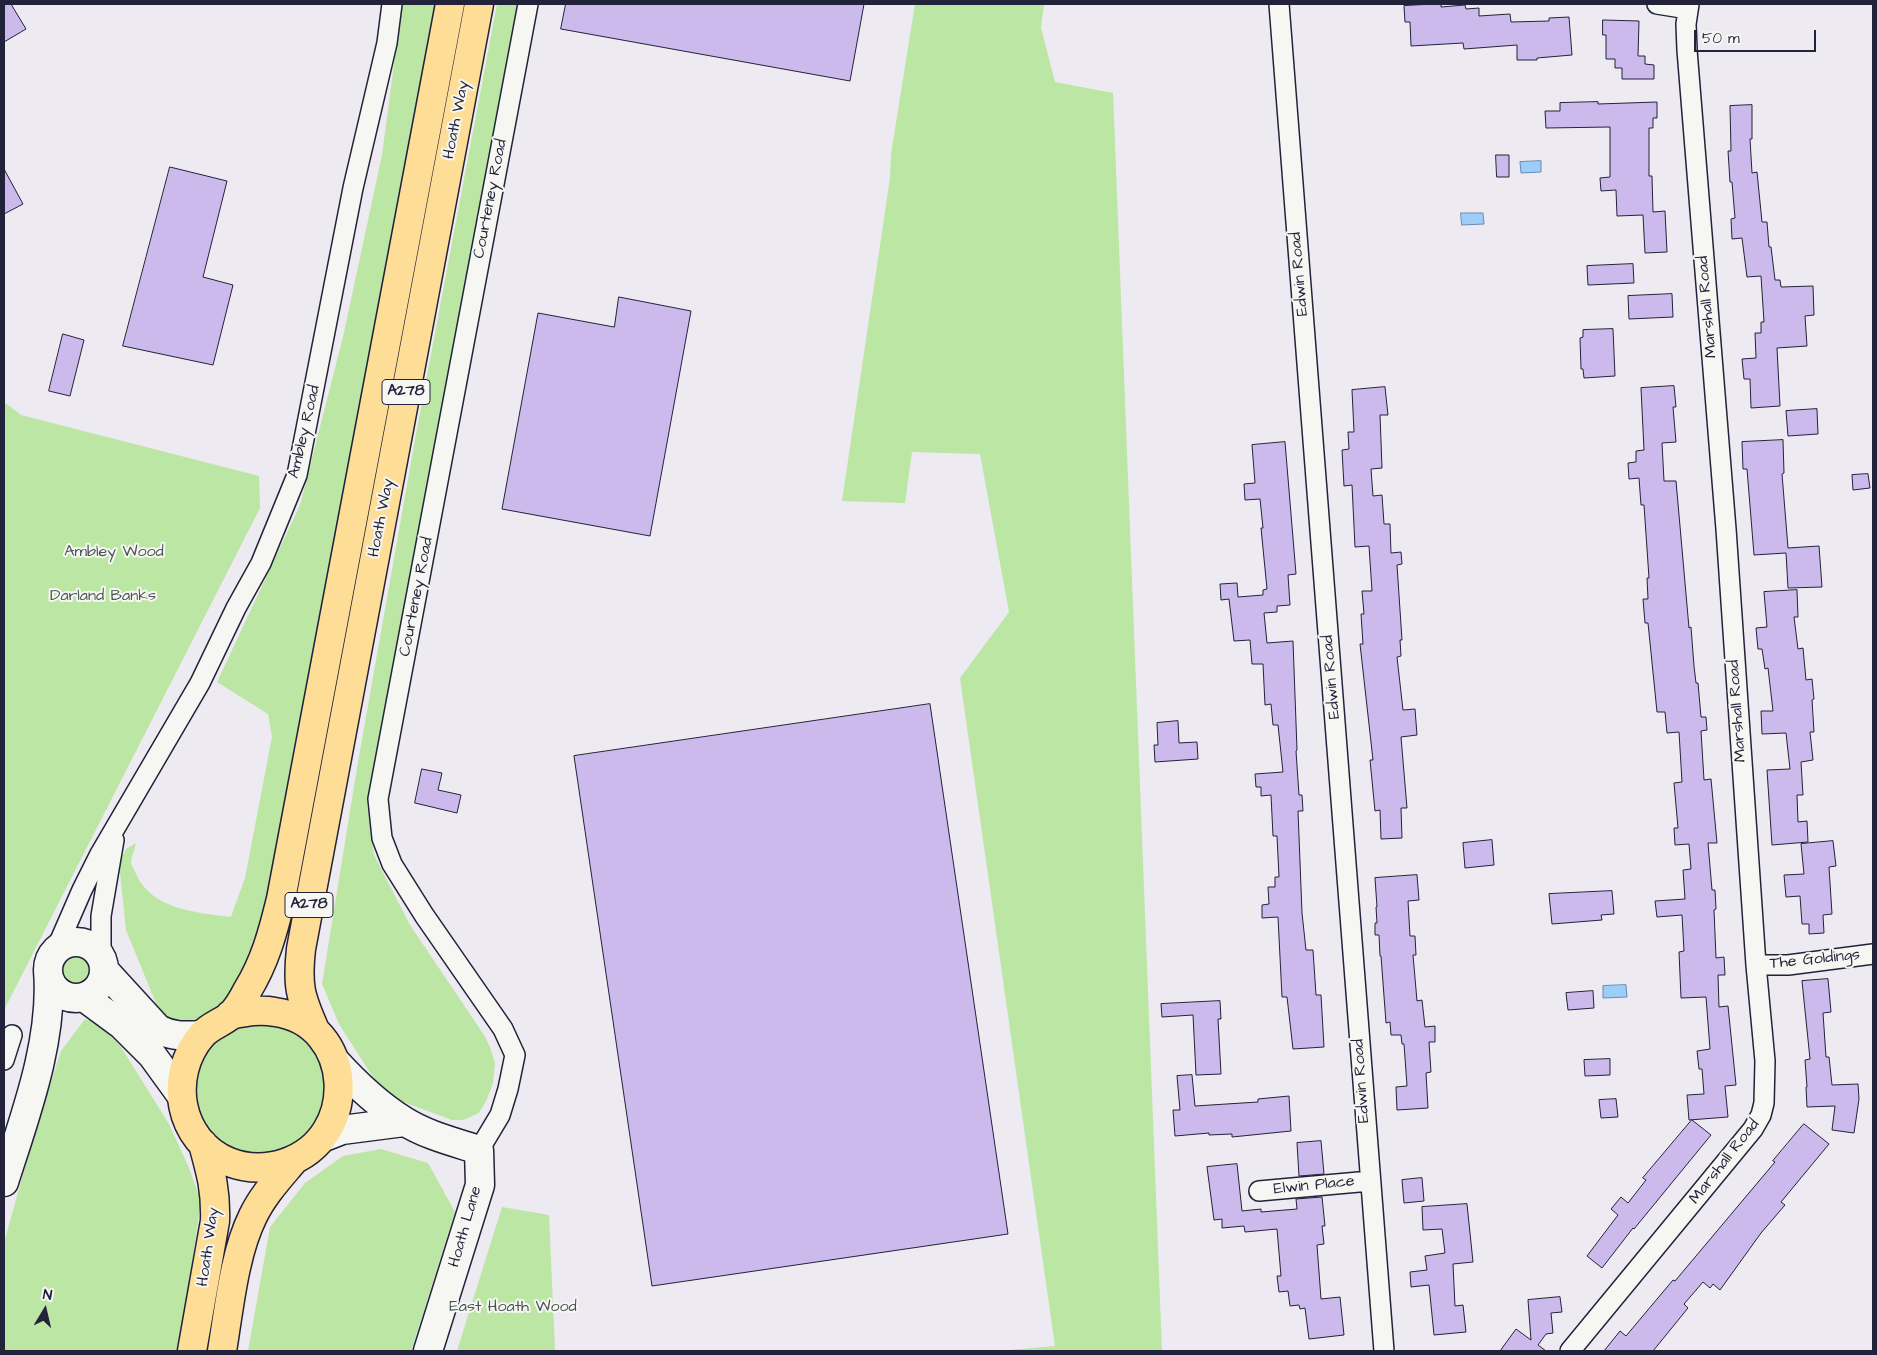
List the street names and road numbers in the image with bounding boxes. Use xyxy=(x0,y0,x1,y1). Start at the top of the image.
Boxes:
street label: Hoath Way xyxy=(440,79,474,161)
street label: Courteney Road xyxy=(470,138,512,260)
street label: Edwin Road xyxy=(1287,231,1313,317)
street label: Marshall Road xyxy=(1694,255,1722,359)
road number: A278 xyxy=(382,380,430,404)
street label: Ambley Road xyxy=(285,384,325,480)
street label: Hoath Way xyxy=(365,477,399,559)
street label: Courteney Road xyxy=(396,536,438,658)
street label: Edwin Road xyxy=(1319,634,1345,720)
street label: Marshall Road xyxy=(1725,659,1751,763)
road number: A278 xyxy=(285,892,333,918)
street label: The Goldings xyxy=(1769,946,1861,974)
street label: Edwin Road xyxy=(1349,1038,1375,1124)
street label: Marshall Road xyxy=(1686,1116,1764,1208)
street label: Elwin Place xyxy=(1273,1172,1355,1200)
street label: Hoath Lane xyxy=(445,1184,487,1270)
street label: Hoath Way xyxy=(194,1206,224,1288)

